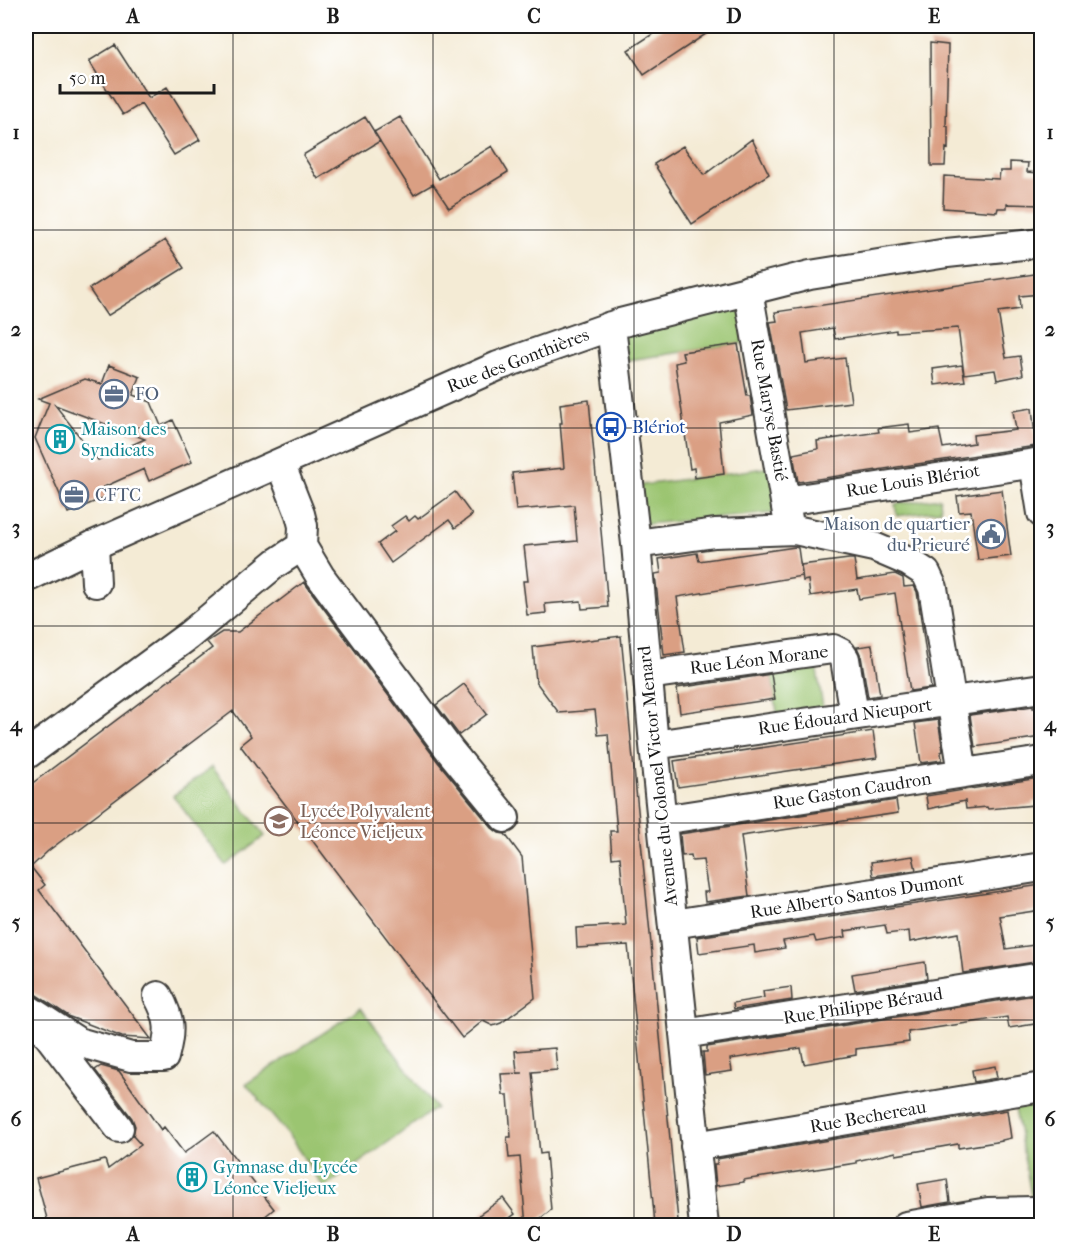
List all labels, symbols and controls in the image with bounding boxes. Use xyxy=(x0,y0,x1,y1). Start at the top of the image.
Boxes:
text: A xyxy=(125,5,141,28)
text: B xyxy=(326,5,340,28)
text: C xyxy=(527,5,541,28)
text: D xyxy=(726,5,742,28)
text: E xyxy=(928,5,940,28)
scale bar xyxy=(60,57,214,95)
text: 50 m xyxy=(69,68,106,89)
text: 1 xyxy=(12,121,20,144)
text: 1 xyxy=(1046,121,1054,144)
text: 2 xyxy=(11,318,21,341)
text: 2 xyxy=(1045,318,1055,341)
street label: Rue des Gonthières xyxy=(444,324,592,398)
street label: Rue Maryse Bastié xyxy=(746,337,792,483)
office icon: FO xyxy=(98,378,130,410)
place label: FO xyxy=(135,384,159,405)
bus stop icon: Blériot xyxy=(595,411,627,443)
place label: Blériot xyxy=(632,417,686,438)
place label: Maison des Syndicats xyxy=(81,419,167,461)
building icon: Maison des Syndicats xyxy=(44,423,76,455)
street label: Rue Louis Blériot xyxy=(845,460,982,502)
office icon: CFTC xyxy=(58,479,90,511)
place label: CFTC xyxy=(95,485,141,506)
place label: Maison de quartier du Prieuré xyxy=(824,514,970,556)
text: 3 xyxy=(12,516,20,539)
text: 3 xyxy=(1046,516,1054,539)
public building icon: Maison de quartier du Prieuré xyxy=(975,518,1007,550)
street label: Rue Léon Morane xyxy=(689,641,829,679)
street label: Avenue du Colonel Victor Menard xyxy=(634,645,682,908)
street label: Rue Édouard Nieuport xyxy=(756,693,934,740)
text: 4 xyxy=(9,713,23,737)
text: 4 xyxy=(1043,713,1057,737)
street label: Rue Gaston Caudron xyxy=(771,768,933,814)
place label: Lycée Polyvalent Léonce Vieljeux xyxy=(300,801,431,843)
school or university icon: Lycée Polyvalent Léonce Vieljeux xyxy=(263,805,295,837)
street label: Rue Alberto Santos Dumont xyxy=(749,869,966,923)
text: 5 xyxy=(12,911,21,934)
text: 5 xyxy=(1046,911,1055,934)
street label: Rue Philippe Béraud xyxy=(782,983,944,1029)
street label: Rue Bechereau xyxy=(808,1096,928,1138)
text: 6 xyxy=(11,1108,23,1131)
text: 6 xyxy=(1045,1108,1057,1131)
place label: Gymnase du Lycée Léonce Vieljeux xyxy=(213,1157,358,1199)
building icon: Gymnase du Lycée Léonce Vieljeux xyxy=(176,1161,208,1193)
text: A xyxy=(125,1223,141,1246)
text: B xyxy=(326,1223,340,1246)
text: C xyxy=(527,1223,541,1246)
text: D xyxy=(726,1223,742,1246)
text: E xyxy=(928,1223,940,1246)

